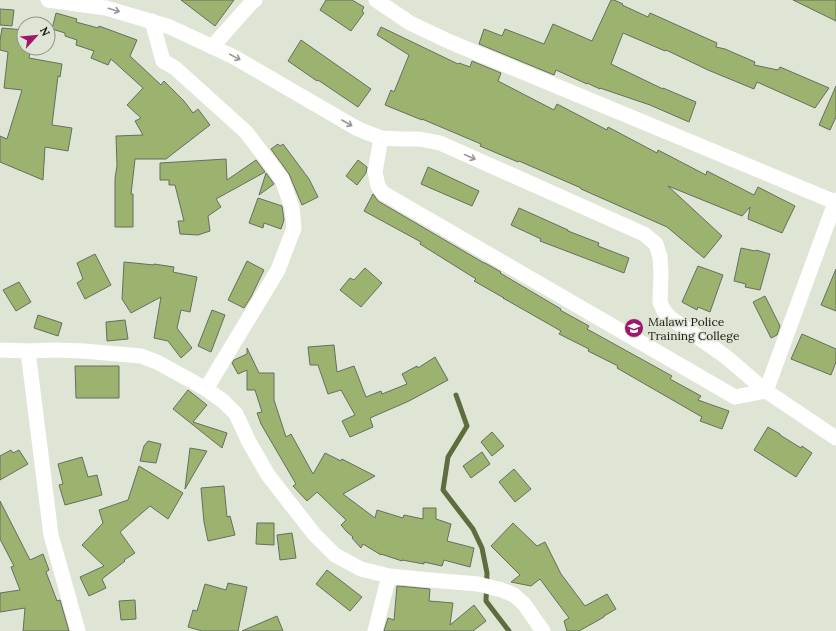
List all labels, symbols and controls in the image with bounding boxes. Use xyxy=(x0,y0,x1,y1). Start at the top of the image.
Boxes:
one-way arrow xyxy=(107,7,120,14)
north arrow xyxy=(16,16,56,56)
text: N xyxy=(37,24,53,39)
one-way arrow xyxy=(229,54,241,62)
one-way arrow xyxy=(341,119,353,127)
one-way arrow xyxy=(464,154,476,161)
place label: Malawi Police Training College xyxy=(648,314,740,343)
school or university icon: Malawi Police Training College xyxy=(623,317,645,339)

